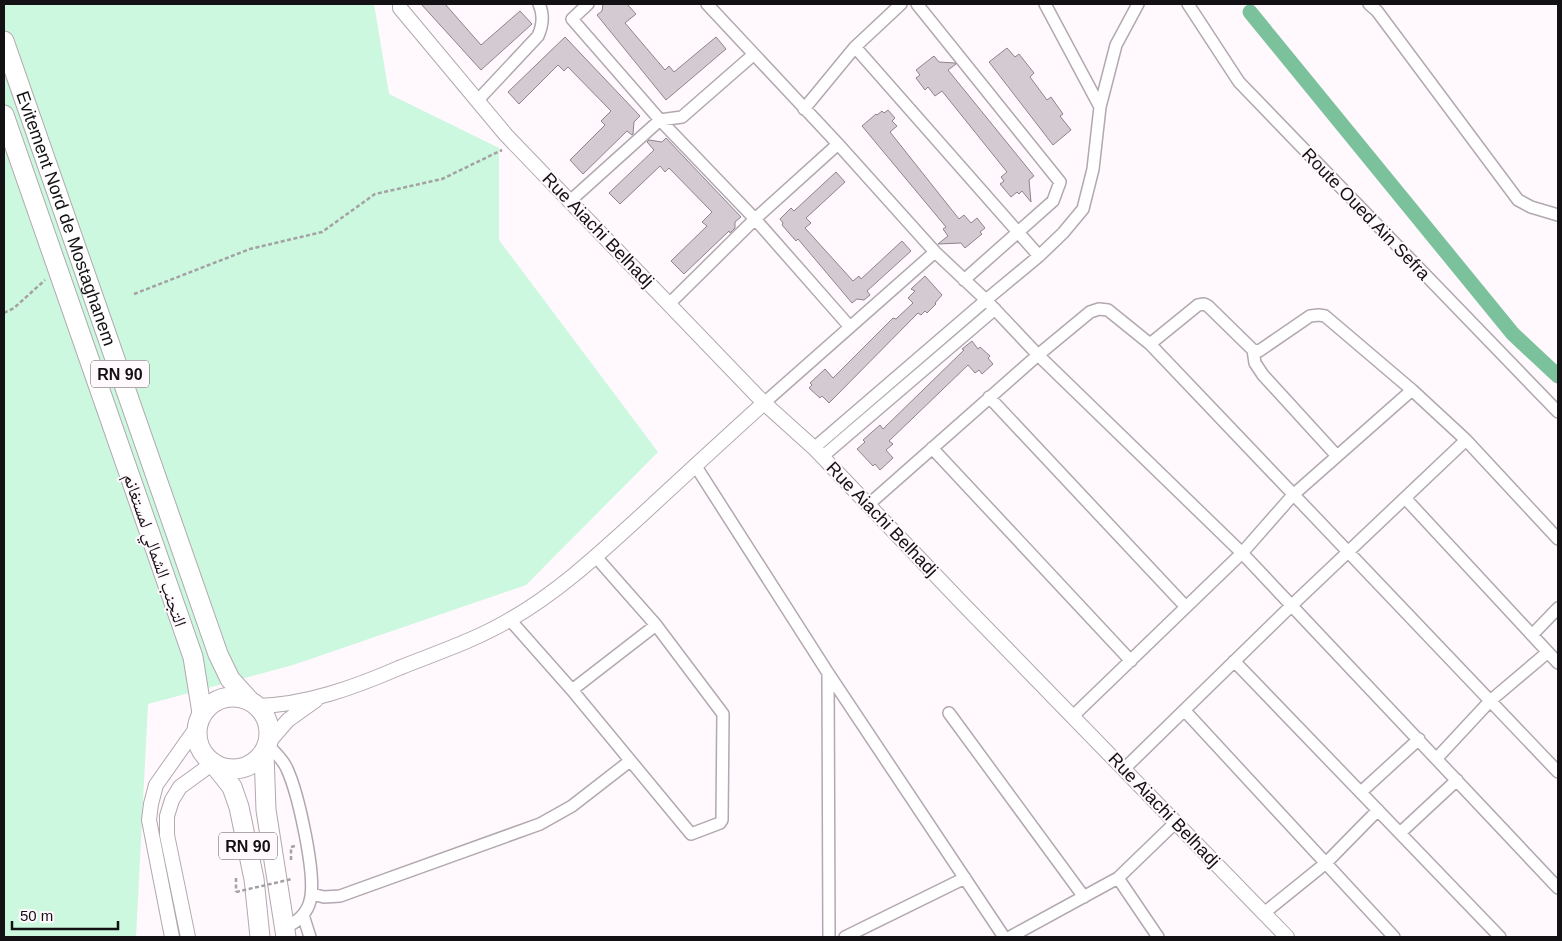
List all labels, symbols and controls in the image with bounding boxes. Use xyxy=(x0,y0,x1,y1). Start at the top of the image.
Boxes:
street label: Evitement Nord de Mostaghanem xyxy=(12,89,120,348)
street label: Route Oued Ain Sefra xyxy=(1298,144,1435,285)
street label: Rue Aiachi Belhadj xyxy=(538,169,658,291)
road number: RN 90 xyxy=(91,360,149,388)
street label: Rue Aiachi Belhadj xyxy=(822,458,942,580)
street label: التجنب الشمالي لمستغانم xyxy=(115,471,191,631)
street label: Rue Aiachi Belhadj xyxy=(1104,749,1224,871)
road number: RN 90 xyxy=(219,832,277,859)
scale bar xyxy=(12,898,119,930)
text: 50 m xyxy=(20,907,53,924)

